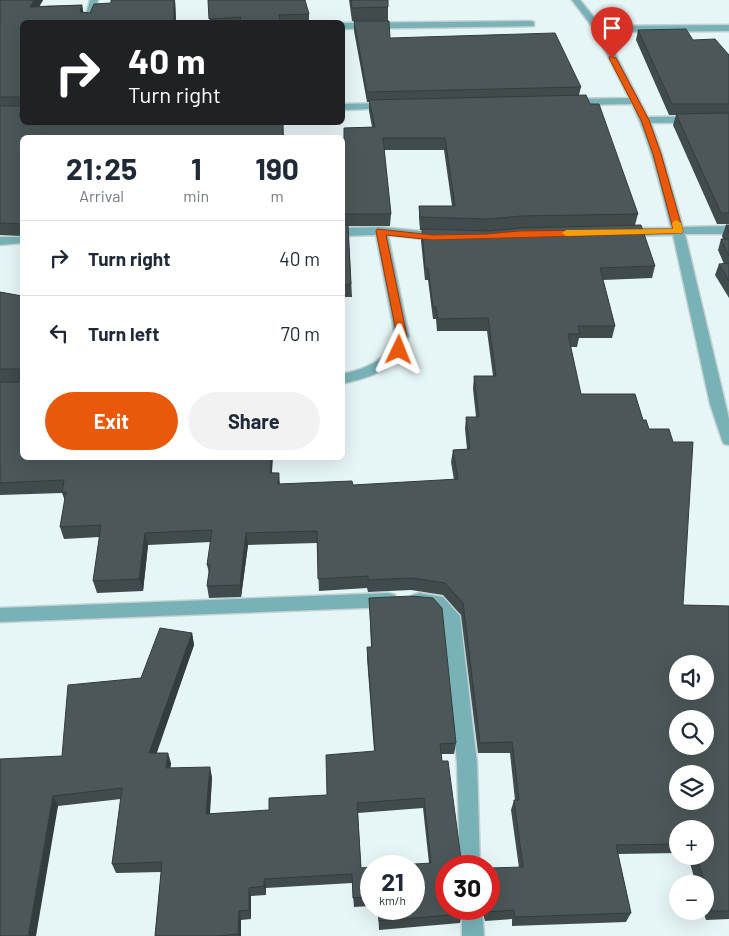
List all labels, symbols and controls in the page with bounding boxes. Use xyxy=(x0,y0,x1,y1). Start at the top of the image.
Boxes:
pin xyxy=(591,7,633,58)
icon: arrive xyxy=(598,14,626,42)
text: 40 m xyxy=(128,39,205,81)
icon: right xyxy=(45,40,110,105)
text: Turn right xyxy=(128,81,221,107)
text: 21:25 xyxy=(66,150,137,186)
text: 1 xyxy=(191,150,202,186)
text: 190 xyxy=(255,150,299,186)
text: Arrival xyxy=(79,186,124,205)
text: min xyxy=(183,186,209,205)
text: m xyxy=(270,186,284,205)
icon: right xyxy=(45,244,73,272)
text: Turn right xyxy=(88,247,170,270)
text: 40 m xyxy=(279,247,320,270)
icon: left xyxy=(45,319,73,347)
text: Turn left xyxy=(88,322,159,345)
text: 70 m xyxy=(281,322,320,345)
position arrow xyxy=(372,323,424,375)
button: Exit xyxy=(45,392,178,450)
button: Share xyxy=(188,392,320,450)
map controls xyxy=(669,655,714,920)
button: sound xyxy=(669,655,714,700)
button: search xyxy=(669,710,714,755)
button: layers xyxy=(669,765,714,810)
button: + xyxy=(669,820,714,865)
speed limit sign: 30 xyxy=(435,855,500,920)
text: 21 xyxy=(381,866,404,896)
button: − xyxy=(669,875,714,920)
text: km/h xyxy=(379,893,406,907)

